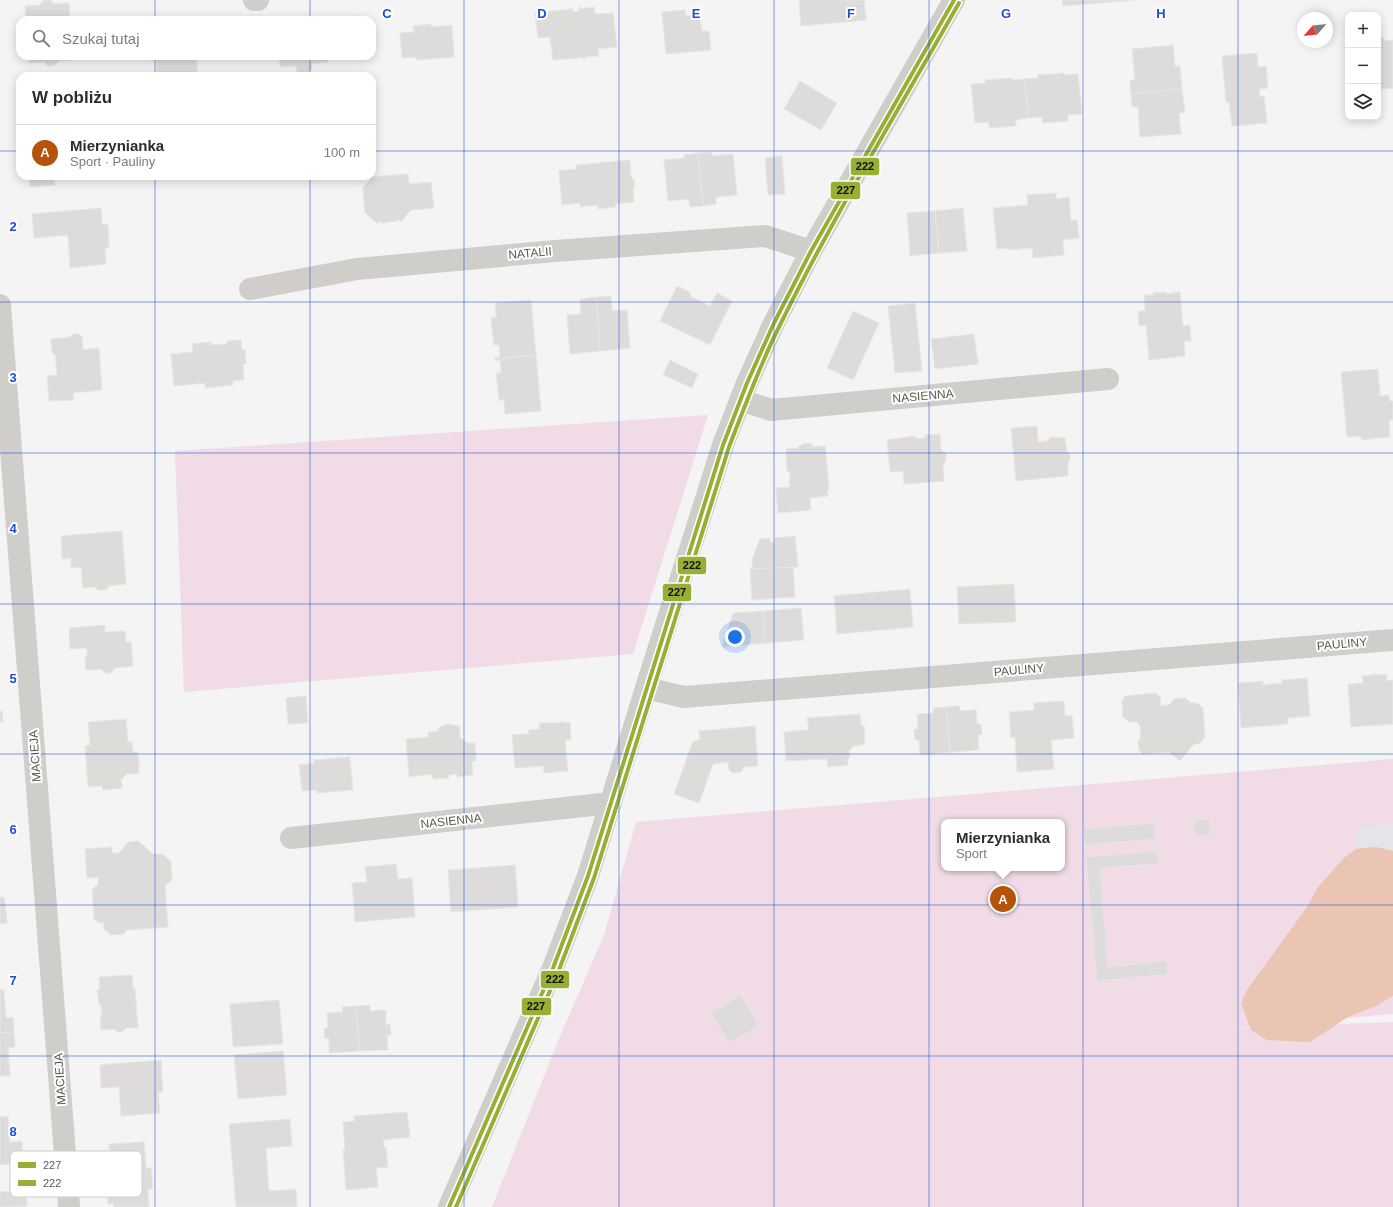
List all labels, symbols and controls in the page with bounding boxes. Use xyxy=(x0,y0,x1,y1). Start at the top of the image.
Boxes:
text: C xyxy=(382,6,392,21)
text: D xyxy=(537,6,547,21)
text: E xyxy=(692,6,701,21)
text: F xyxy=(847,6,855,21)
text: G xyxy=(1001,6,1011,21)
text: H xyxy=(1156,6,1166,21)
north arrow xyxy=(1297,12,1333,48)
map controls xyxy=(1345,12,1381,120)
button: + xyxy=(1345,12,1381,48)
search box xyxy=(16,16,376,60)
icon: search xyxy=(30,27,52,49)
text: Szukaj tutaj xyxy=(62,30,140,47)
button: − xyxy=(1345,48,1381,84)
button: layers xyxy=(1345,84,1381,120)
text: W pobliżu xyxy=(32,88,112,107)
text: Mierzynianka xyxy=(70,137,164,154)
text: A xyxy=(40,145,50,160)
text: 100 m xyxy=(324,145,360,160)
text: Sport · Pauliny xyxy=(70,154,155,169)
line badge: 222 xyxy=(850,157,880,176)
text: 222 xyxy=(856,160,874,172)
line badge: 227 xyxy=(830,181,861,200)
text: 227 xyxy=(837,184,855,196)
text: 2 xyxy=(9,219,17,234)
street label: NATALII xyxy=(508,244,552,262)
text: 3 xyxy=(9,370,17,385)
street label: NASIENNA xyxy=(892,386,954,406)
text: 4 xyxy=(9,521,17,536)
line badge: 222 xyxy=(677,556,707,575)
text: 222 xyxy=(683,559,701,571)
line badge: 227 xyxy=(662,583,692,602)
text: 227 xyxy=(668,586,686,598)
your location xyxy=(725,627,745,647)
street label: PAULINY xyxy=(1316,635,1368,653)
street label: PAULINY xyxy=(993,661,1045,679)
text: 5 xyxy=(9,671,17,686)
street label: MACIEJA xyxy=(26,730,44,782)
street label: NASIENNA xyxy=(420,811,482,831)
popup xyxy=(941,819,1065,871)
text: 6 xyxy=(9,822,17,837)
text: Mierzynianka xyxy=(956,829,1050,846)
text: Sport xyxy=(956,846,987,861)
pin: A xyxy=(990,884,1016,914)
line badge: 222 xyxy=(540,970,570,989)
text: 7 xyxy=(9,973,17,988)
text: 222 xyxy=(546,973,564,985)
line badge: 227 xyxy=(521,997,552,1016)
text: 227 xyxy=(527,1000,545,1012)
street label: MACIEJA xyxy=(51,1053,69,1105)
text: 8 xyxy=(9,1124,17,1139)
legend xyxy=(10,1151,142,1197)
text: 227 xyxy=(43,1159,61,1171)
text: 222 xyxy=(43,1177,61,1189)

